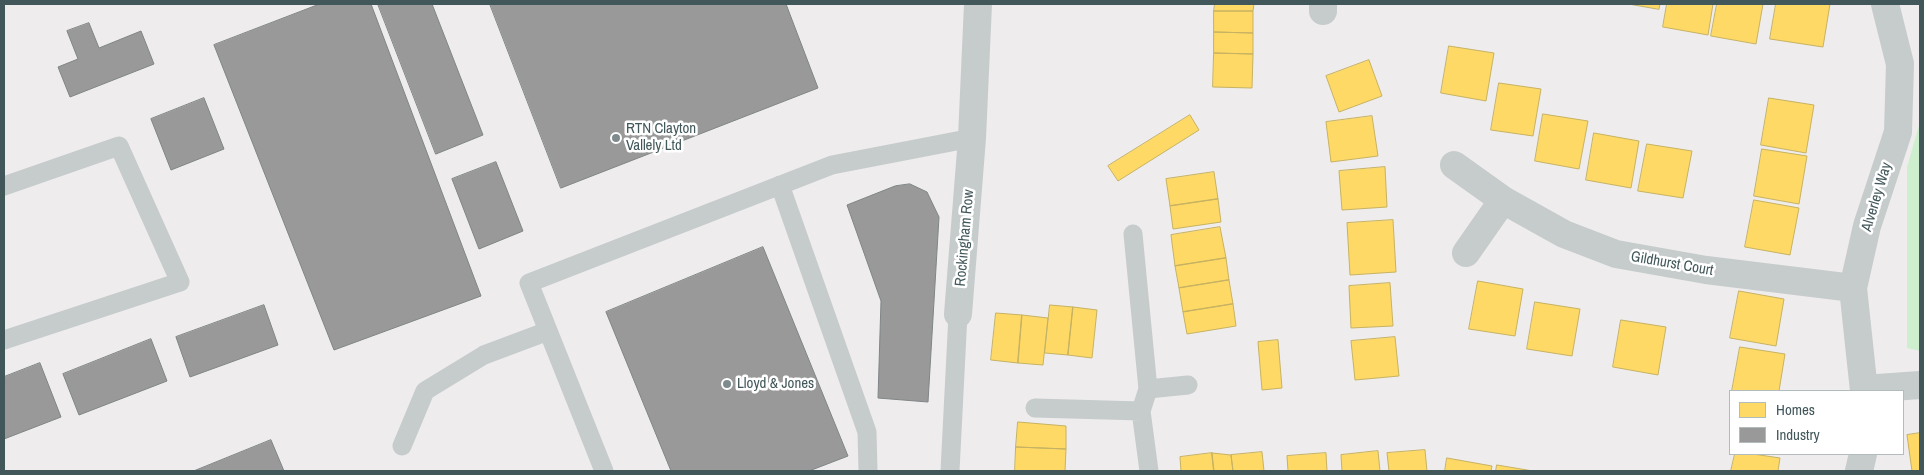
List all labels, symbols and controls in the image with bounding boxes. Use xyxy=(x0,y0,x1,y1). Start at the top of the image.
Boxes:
place label: RTN Clayton Vallely Ltd xyxy=(626,120,696,155)
marker: RTN Clayton Vallely Ltd xyxy=(610,132,622,144)
street label: Alverley Way xyxy=(1858,160,1896,234)
street label: Rockingham Row xyxy=(952,189,978,287)
street label: Gildhurst Court xyxy=(1629,248,1715,280)
place label: Lloyd & Jones xyxy=(737,375,814,393)
marker: Lloyd & Jones xyxy=(721,378,733,390)
legend xyxy=(1729,390,1904,455)
text: Homes xyxy=(1776,399,1815,420)
text: Industry xyxy=(1776,424,1820,445)

